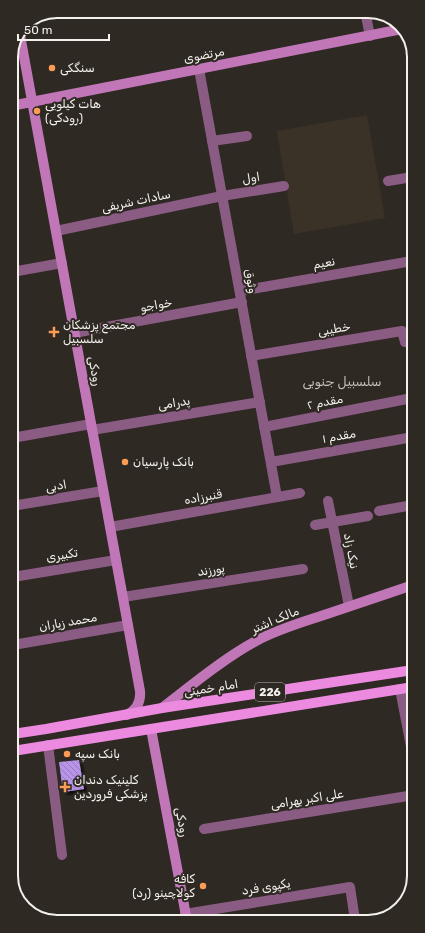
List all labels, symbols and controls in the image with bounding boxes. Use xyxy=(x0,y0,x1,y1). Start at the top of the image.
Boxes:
scale bar xyxy=(18,16,109,42)
text: 50 m xyxy=(24,23,52,37)
street label: مرتضوی xyxy=(182,44,226,67)
place label: سنگکی xyxy=(60,61,95,76)
marker: سنگکی xyxy=(47,63,57,73)
place label: هات کیلویی (رودکی) xyxy=(45,97,101,126)
marker: هات کیلویی (رودکی) xyxy=(32,106,42,116)
street label: اول xyxy=(241,170,261,187)
street label: سادات شریفی xyxy=(100,187,172,216)
street label: نعیم xyxy=(312,254,336,273)
street label: وثوق xyxy=(241,268,260,295)
street label: خواجو xyxy=(139,295,173,316)
place label: مجتمع پزشکان سلسبیل xyxy=(63,318,136,346)
street label: خطیبی xyxy=(317,319,352,340)
marker: مجتمع پزشکان سلسبیل xyxy=(48,326,60,338)
street label: رودکی xyxy=(85,355,105,387)
district label: سلسبیل جنوبی xyxy=(302,374,382,390)
street label: مقدم ۲ xyxy=(306,392,345,414)
street label: پدرامی xyxy=(157,394,191,413)
street label: مقدم ۱ xyxy=(321,426,358,448)
place label: بانک پارسیان xyxy=(133,455,194,470)
marker: بانک پارسیان xyxy=(120,457,130,467)
street label: ادبی xyxy=(44,477,68,496)
street label: قنبرزاده xyxy=(183,487,224,508)
street label: نیک زاد xyxy=(340,532,361,570)
street label: تکبیری xyxy=(45,546,79,565)
street label: پورزند xyxy=(196,561,226,580)
street label: مالک اشتر xyxy=(248,604,302,638)
street label: محمد زیاران xyxy=(38,610,99,635)
street label: امام خمینی xyxy=(183,677,239,701)
road number: 226 xyxy=(255,683,285,701)
place label: بانک سپه xyxy=(75,747,120,762)
marker: بانک سپه xyxy=(62,749,72,759)
place label: کلینیک دندان پزشکی فروردین xyxy=(74,773,148,802)
marker: کلینیک دندان پزشکی فروردین xyxy=(59,781,71,793)
street label: علی اکبر بهرامی xyxy=(270,786,345,813)
street label: رودکی xyxy=(172,806,192,838)
place label: کافه کولاچینو (رد) xyxy=(132,872,196,901)
street label: یکپوی فرد xyxy=(241,876,292,899)
marker: کافه کولاچینو (رد) xyxy=(198,881,208,891)

